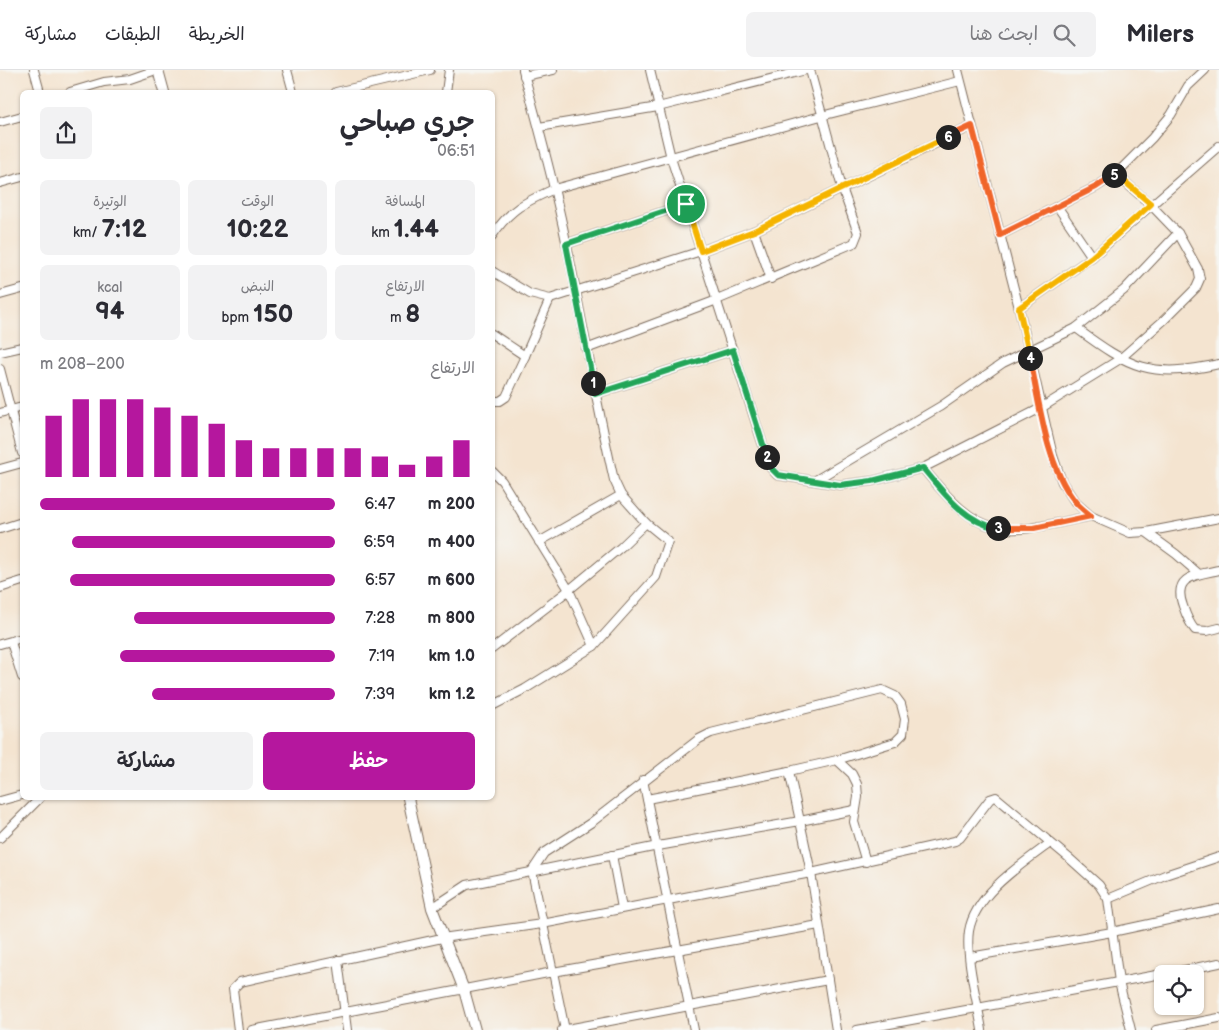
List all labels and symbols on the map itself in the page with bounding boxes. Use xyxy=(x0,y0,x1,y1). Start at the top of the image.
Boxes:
pin: 6 xyxy=(936,124,960,150)
pin: 5 xyxy=(1102,162,1126,188)
pin xyxy=(665,183,707,225)
pin: 4 xyxy=(1018,346,1042,370)
pin: 1 xyxy=(580,370,606,396)
pin: 2 xyxy=(754,444,780,470)
pin: 3 xyxy=(986,516,1010,540)

